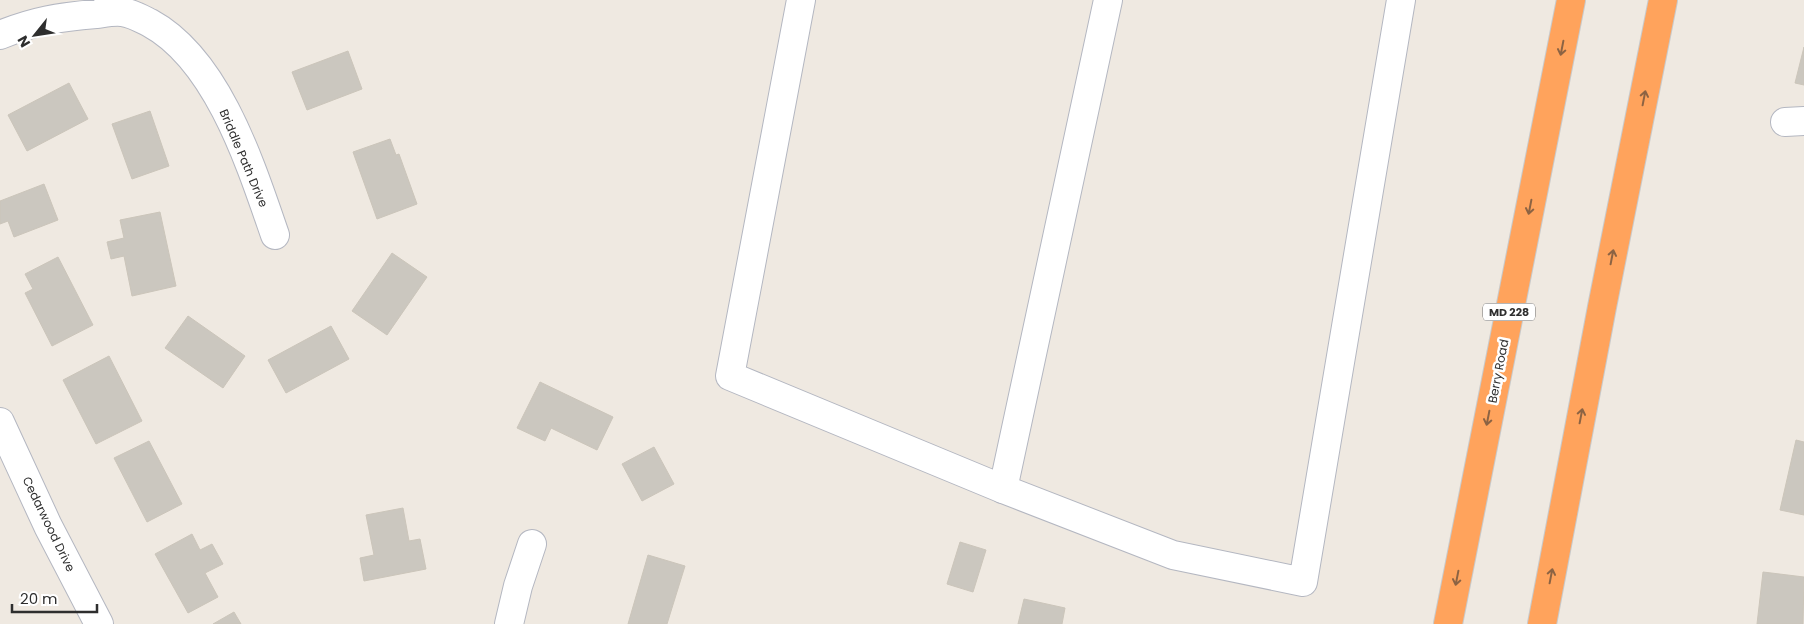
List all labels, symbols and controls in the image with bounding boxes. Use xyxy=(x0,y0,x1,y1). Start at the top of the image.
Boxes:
north arrow xyxy=(10,10,60,60)
text: N xyxy=(12,32,35,51)
one-way arrow xyxy=(1556,39,1566,55)
one-way arrow xyxy=(1640,90,1649,106)
street label: Briddle Path Drive xyxy=(216,106,272,210)
one-way arrow xyxy=(1524,199,1534,215)
one-way arrow xyxy=(1608,249,1617,265)
road number: MD 228 xyxy=(1483,304,1535,320)
street label: Berry Road xyxy=(1483,338,1513,404)
one-way arrow xyxy=(1577,409,1587,425)
one-way arrow xyxy=(1483,410,1493,426)
street label: Cedarwood Drive xyxy=(19,474,79,574)
one-way arrow xyxy=(1452,569,1461,585)
one-way arrow xyxy=(1546,569,1556,585)
scale bar xyxy=(12,582,98,614)
text: 20 m xyxy=(20,588,58,609)

